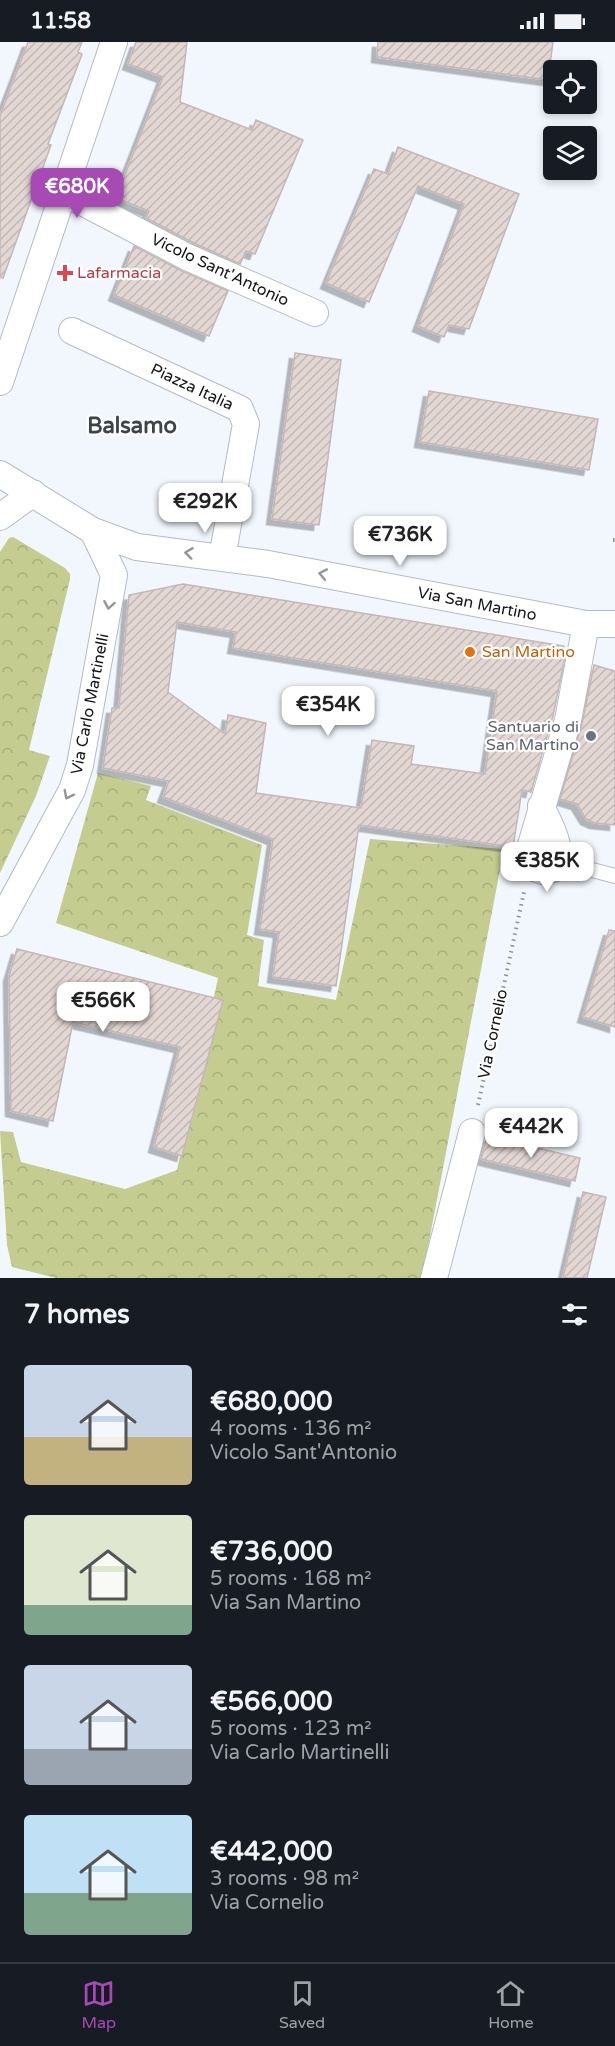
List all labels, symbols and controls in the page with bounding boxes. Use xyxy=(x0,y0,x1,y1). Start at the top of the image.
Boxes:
text: 11:58 xyxy=(30,8,91,34)
map controls xyxy=(543,60,597,180)
button: locate xyxy=(543,60,597,114)
button: layers xyxy=(543,126,597,180)
pin: €680K xyxy=(35,168,119,219)
text: €680K xyxy=(45,175,109,199)
street label: Vicolo Sant'Antonio xyxy=(148,229,292,311)
place label: Lafarmacia xyxy=(77,263,161,283)
marker: Lafarmacia xyxy=(58,266,72,280)
street label: Piazza Italia xyxy=(147,359,237,415)
district label: Balsamo xyxy=(87,413,177,439)
pin: €292K xyxy=(163,483,247,534)
text: €292K xyxy=(173,490,237,514)
pin: €736K xyxy=(358,516,442,567)
text: €736K xyxy=(368,523,432,547)
one-way arrow xyxy=(184,548,193,560)
one-way arrow xyxy=(318,568,328,581)
street label: Via San Martino xyxy=(416,583,538,625)
one-way arrow xyxy=(103,600,116,610)
street label: Via Carlo Martinelli xyxy=(66,632,114,776)
place label: San Martino xyxy=(482,642,575,662)
marker: San Martino xyxy=(463,645,477,659)
pin: €354K xyxy=(286,686,370,737)
text: €354K xyxy=(296,693,360,717)
place label: Santuario di San Martino xyxy=(486,717,579,755)
marker: Santuario di San Martino xyxy=(584,729,598,743)
one-way arrow xyxy=(64,789,76,800)
pin: €385K xyxy=(505,842,589,893)
text: €385K xyxy=(515,849,579,873)
pin: €566K xyxy=(61,982,145,1033)
street label: Via Cornelio xyxy=(474,987,512,1081)
text: €566K xyxy=(71,989,135,1013)
pin: €442K xyxy=(489,1108,573,1159)
text: €442K xyxy=(499,1115,563,1139)
icon: filters xyxy=(558,1298,591,1331)
text: 7 homes xyxy=(24,1299,130,1330)
text: €680,000 xyxy=(210,1386,332,1417)
icon: home xyxy=(72,1389,144,1461)
text: 4 rooms · 136 m² xyxy=(210,1417,372,1441)
text: Vicolo Sant'Antonio xyxy=(210,1441,397,1465)
text: €736,000 xyxy=(210,1536,332,1567)
icon: home xyxy=(72,1539,144,1611)
text: 5 rooms · 168 m² xyxy=(210,1567,372,1591)
text: Via San Martino xyxy=(210,1591,361,1615)
text: €566,000 xyxy=(210,1686,332,1717)
icon: home xyxy=(72,1689,144,1761)
text: 5 rooms · 123 m² xyxy=(210,1717,372,1741)
text: Via Carlo Martinelli xyxy=(210,1741,390,1765)
text: €442,000 xyxy=(210,1836,332,1867)
icon: home xyxy=(72,1839,144,1911)
text: 3 rooms · 98 m² xyxy=(210,1867,359,1891)
text: Via Cornelio xyxy=(210,1891,324,1915)
tab: Map xyxy=(81,1977,116,2033)
tab: Saved xyxy=(279,1977,325,2033)
tab: Home xyxy=(488,1977,533,2033)

